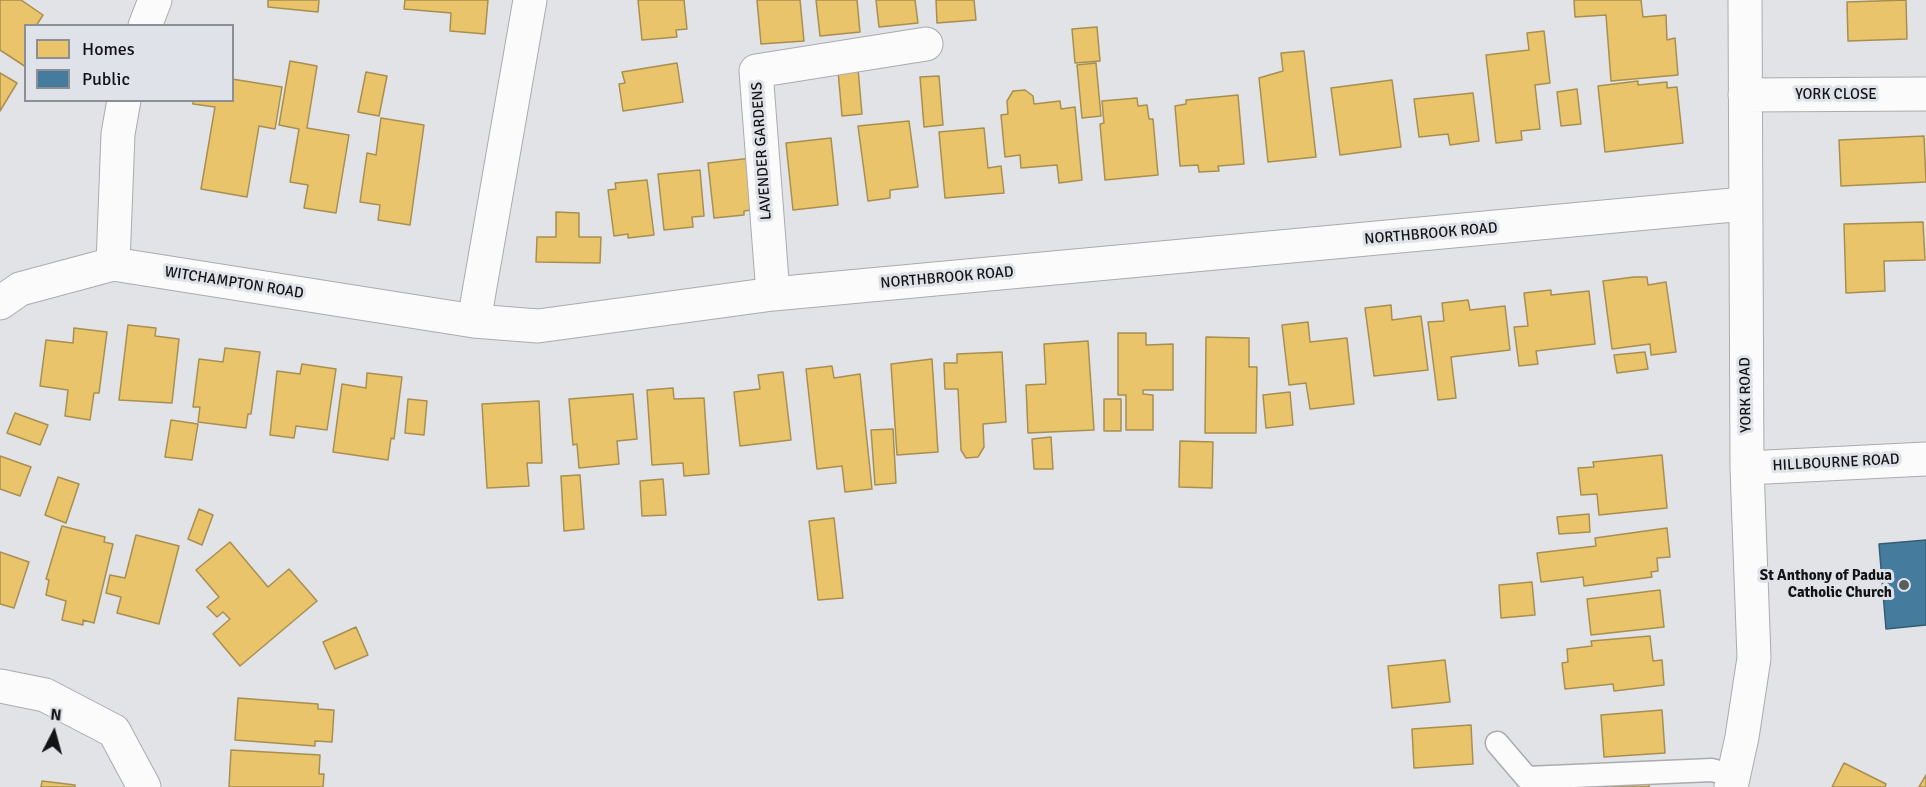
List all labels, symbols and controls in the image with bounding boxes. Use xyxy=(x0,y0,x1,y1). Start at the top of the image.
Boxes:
legend xyxy=(24,24,234,102)
text: Homes xyxy=(82,38,135,60)
text: Public xyxy=(82,68,130,90)
street label: LAVENDER GARDENS xyxy=(748,81,776,221)
street label: YORK CLOSE xyxy=(1795,86,1877,104)
street label: NORTHBROOK ROAD xyxy=(1364,219,1498,249)
street label: WITCHAMPTON ROAD xyxy=(163,263,305,303)
street label: NORTHBROOK ROAD xyxy=(880,263,1014,293)
street label: YORK ROAD xyxy=(1736,357,1756,433)
street label: HILLBOURNE ROAD xyxy=(1772,451,1900,475)
place label: St Anthony of Padua Catholic Church xyxy=(1760,567,1892,602)
marker: St Anthony of Padua Catholic Church xyxy=(1897,578,1911,592)
north arrow xyxy=(24,703,84,763)
text: N xyxy=(49,705,62,726)

